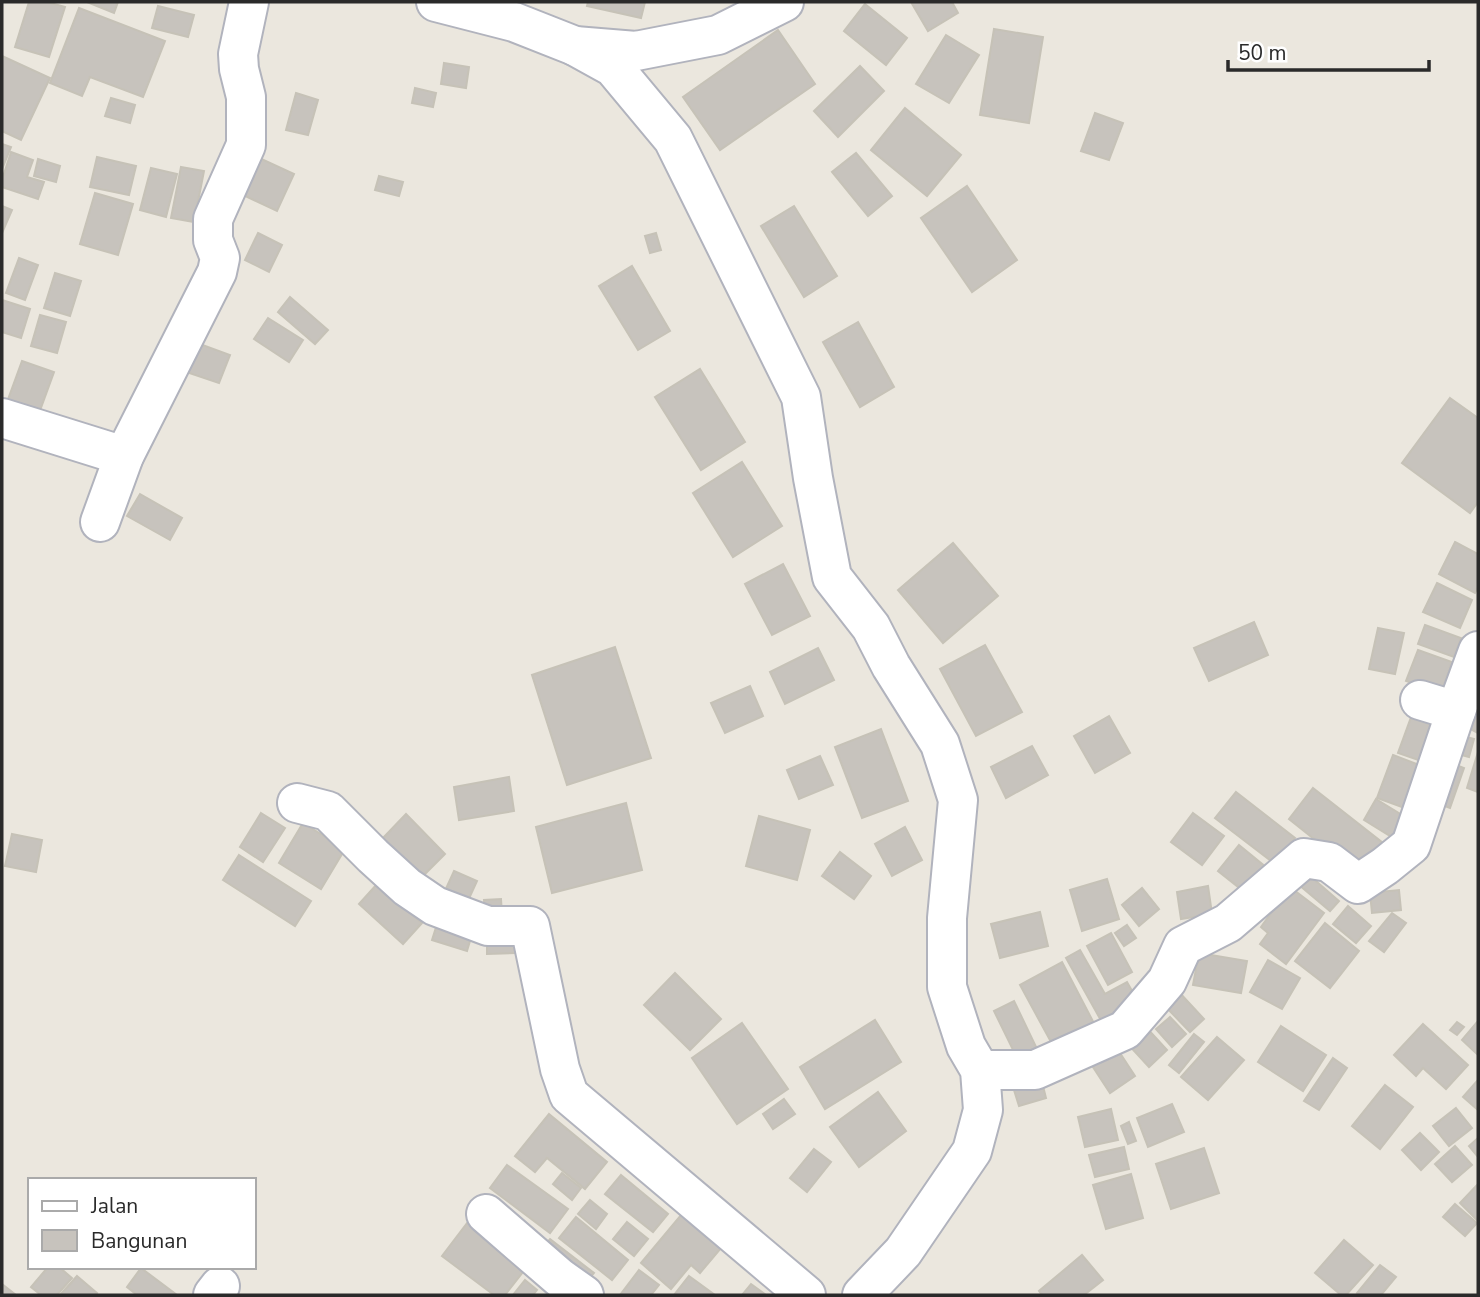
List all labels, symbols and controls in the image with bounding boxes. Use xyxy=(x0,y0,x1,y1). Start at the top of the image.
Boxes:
scale bar xyxy=(1228,28,1429,72)
text: 50 m xyxy=(1238,39,1287,67)
legend xyxy=(28,1178,256,1269)
text: Jalan xyxy=(90,1192,138,1220)
text: Bangunan xyxy=(91,1227,187,1255)

